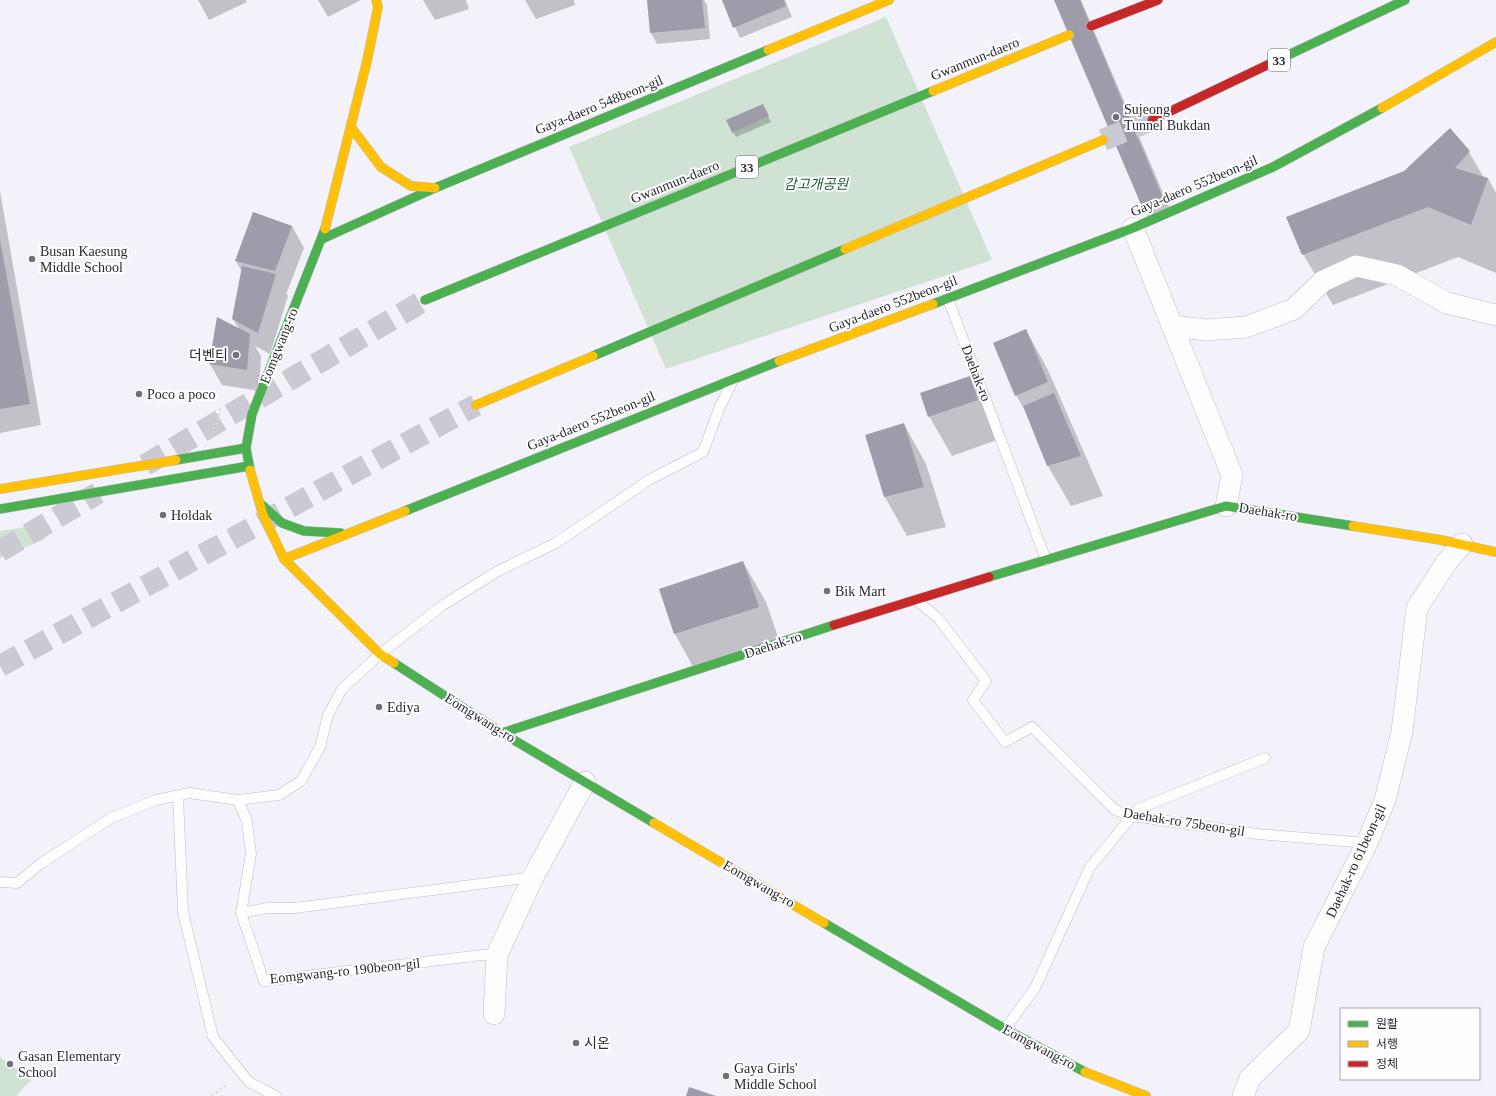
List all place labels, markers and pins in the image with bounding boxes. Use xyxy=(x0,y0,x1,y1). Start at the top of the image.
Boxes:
place label: Sujeong Tunnel Bukdan xyxy=(1124,102,1210,133)
marker: Sujeong Tunnel Bukdan xyxy=(1111,112,1121,122)
place label: Busan Kaesung Middle School xyxy=(40,244,128,275)
marker: Busan Kaesung Middle School xyxy=(27,254,37,264)
place label: 더벤티 xyxy=(189,348,228,363)
marker: 더벤티 xyxy=(231,350,241,360)
place label: Poco a poco xyxy=(147,387,215,402)
marker: Poco a poco xyxy=(134,389,144,399)
place label: Holdak xyxy=(171,508,212,523)
marker: Holdak xyxy=(158,510,168,520)
place label: Bik Mart xyxy=(835,584,886,599)
marker: Bik Mart xyxy=(822,586,832,596)
place label: Ediya xyxy=(387,700,420,715)
marker: Ediya xyxy=(374,702,384,712)
place label: 시온 xyxy=(584,1036,610,1051)
marker: 시온 xyxy=(571,1038,581,1048)
place label: Gasan Elementary School xyxy=(18,1049,121,1080)
marker: Gasan Elementary School xyxy=(5,1059,15,1069)
place label: Gaya Girls' Middle School xyxy=(734,1061,817,1092)
marker: Gaya Girls' Middle School xyxy=(721,1071,731,1081)

